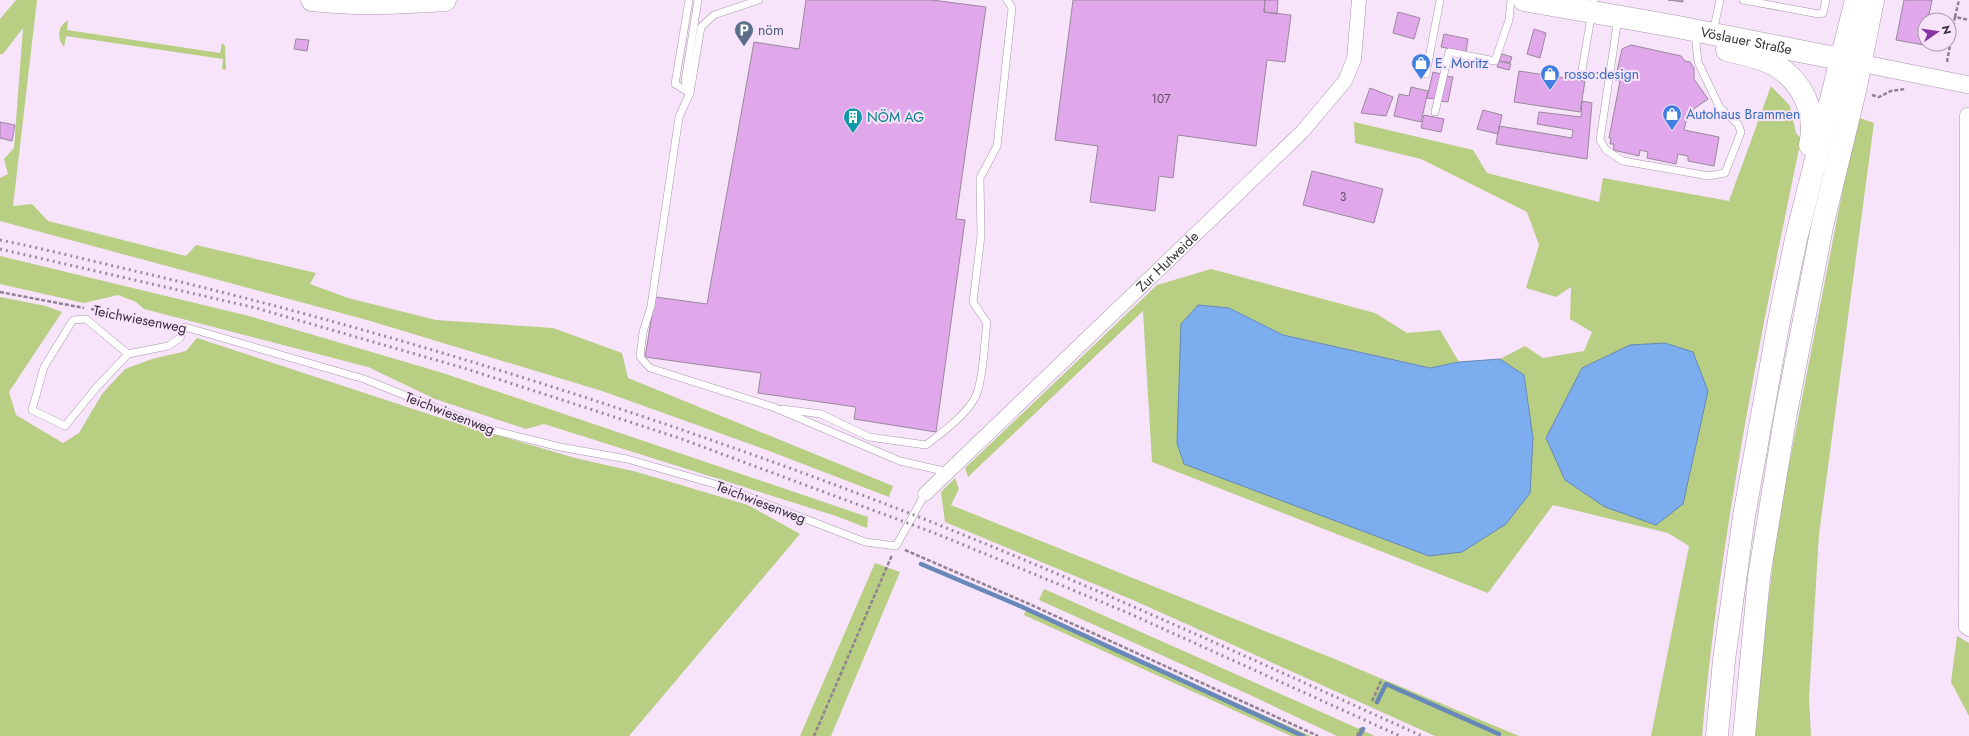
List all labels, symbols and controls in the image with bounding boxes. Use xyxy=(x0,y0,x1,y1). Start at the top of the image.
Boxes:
north arrow xyxy=(1917,12,1957,52)
parking icon: nöm xyxy=(733,19,755,47)
place label: nöm xyxy=(758,20,784,40)
street label: Vöslauer Straße xyxy=(1699,22,1794,59)
text: N xyxy=(1938,24,1956,36)
shop icon: E. Moritz xyxy=(1410,52,1432,80)
place label: E. Moritz xyxy=(1435,53,1489,73)
shop icon: rosso:design xyxy=(1539,63,1561,91)
place label: rosso:design xyxy=(1564,64,1639,84)
house number: 107 xyxy=(1152,90,1171,108)
shop icon: Autohaus Brammen xyxy=(1661,103,1683,131)
place label: Autohaus Brammen xyxy=(1686,104,1800,124)
building icon: NÖM AG xyxy=(842,106,864,134)
place label: NÖM AG xyxy=(867,107,924,127)
house number: 3 xyxy=(1340,188,1347,206)
street label: Zur Hutweide xyxy=(1132,226,1203,296)
street label: Teichwiesenweg xyxy=(91,300,189,338)
street label: Teichwiesenweg xyxy=(402,387,498,439)
street label: Teichwiesenweg xyxy=(713,476,809,528)

